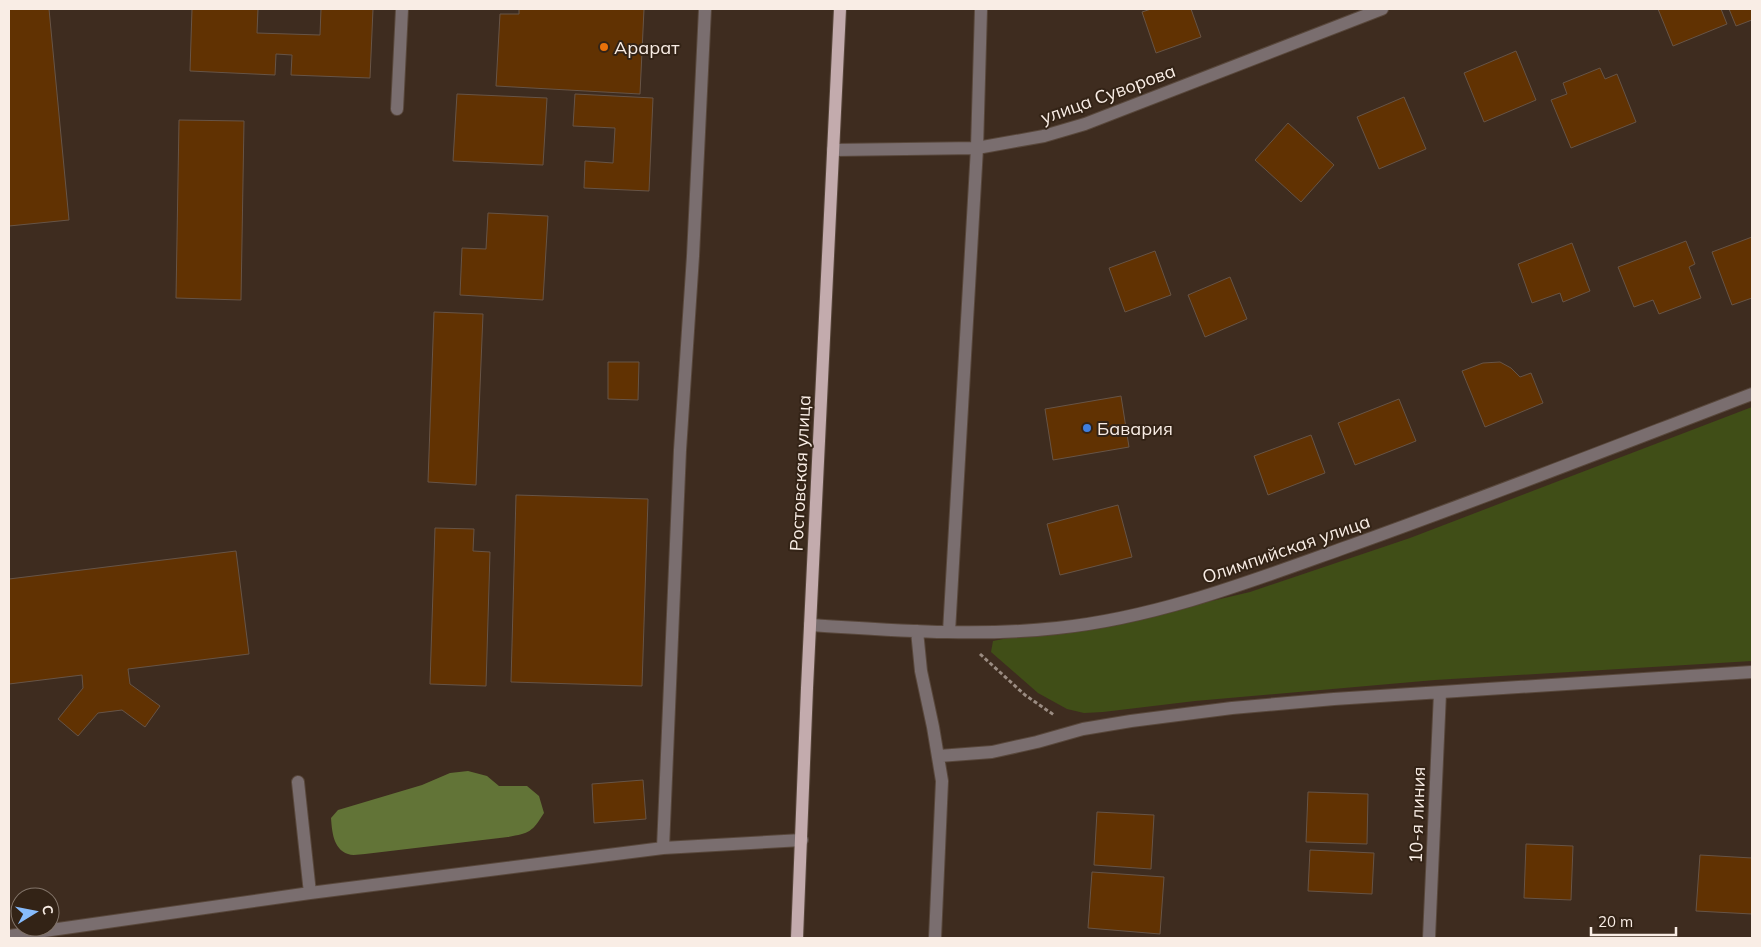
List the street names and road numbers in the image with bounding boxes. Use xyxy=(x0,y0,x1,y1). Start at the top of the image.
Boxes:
street label: улица Суворова xyxy=(1037,59,1179,129)
street label: Ростовская улица xyxy=(784,394,816,552)
street label: Олимпийская улица xyxy=(1199,509,1373,589)
street label: 10-я линия xyxy=(1404,766,1430,864)

